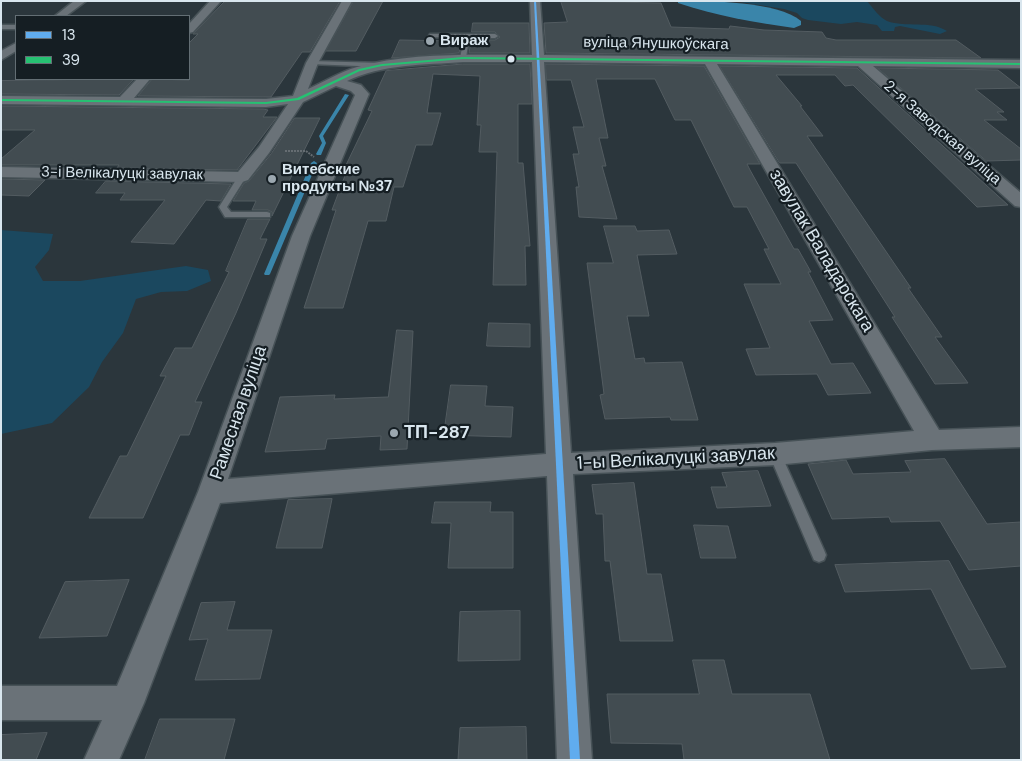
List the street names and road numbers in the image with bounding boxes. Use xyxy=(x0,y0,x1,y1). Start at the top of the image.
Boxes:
street label: вуліца Янушкоўскага xyxy=(583,34,729,54)
street label: 2-я Заводская вуліца xyxy=(880,77,1004,189)
street label: 3-і Велікалуцкі завулак xyxy=(41,164,203,184)
street label: завулак Валадарскага xyxy=(764,166,878,336)
street label: Рамесная вуліца xyxy=(206,343,272,483)
street label: 1-ы Велікалуцкі завулак xyxy=(576,443,776,475)

